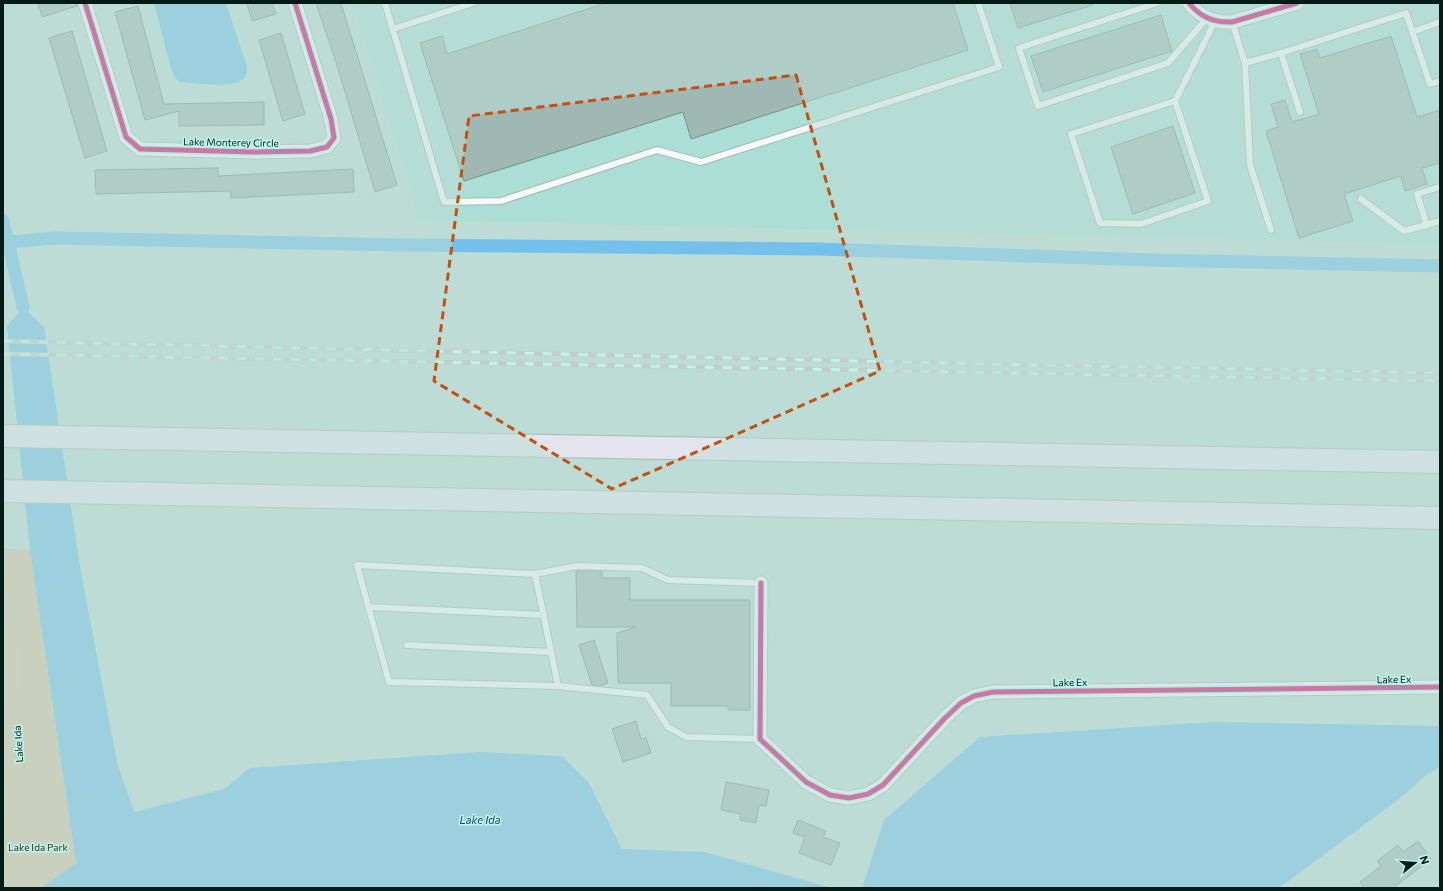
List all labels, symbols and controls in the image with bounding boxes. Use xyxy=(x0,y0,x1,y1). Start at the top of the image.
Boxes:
street label: Lake Monterey Circle xyxy=(183,135,279,149)
street label: Lake Ex xyxy=(1377,673,1412,685)
street label: Lake Ex xyxy=(1053,676,1088,688)
street label: Lake Ida xyxy=(11,725,25,763)
water label: Lake Ida xyxy=(460,813,501,826)
park label: Lake Ida Park xyxy=(8,841,69,853)
north arrow xyxy=(1395,843,1435,883)
text: N xyxy=(1418,854,1432,866)

